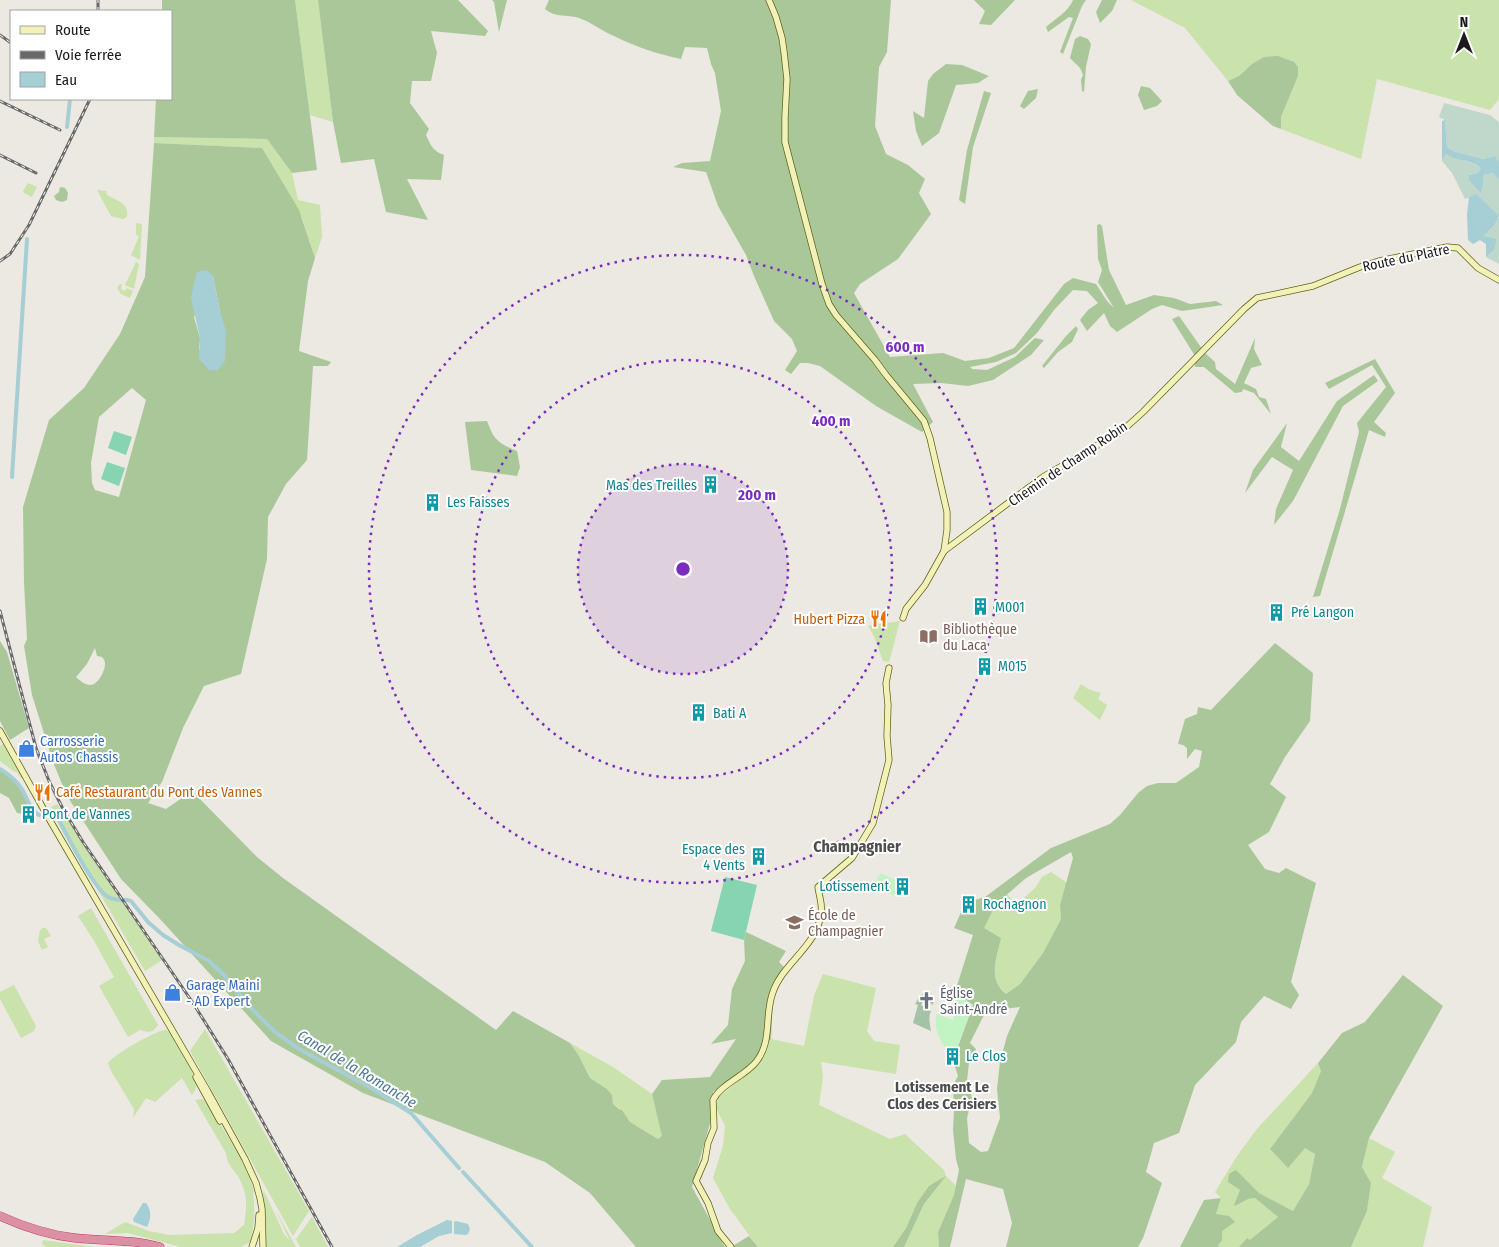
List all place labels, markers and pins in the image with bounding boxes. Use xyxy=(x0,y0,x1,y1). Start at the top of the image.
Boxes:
building icon: Mas des Treilles xyxy=(701,475,721,495)
place label: Mas des Treilles xyxy=(606,477,697,494)
building icon: Les Faisses xyxy=(423,492,443,512)
place label: Les Faisses xyxy=(447,494,509,511)
centre of rings xyxy=(674,560,692,578)
building icon: M001 xyxy=(971,597,991,617)
place label: M001 xyxy=(995,599,1025,616)
building icon: Pré Langon xyxy=(1267,602,1287,622)
place label: Pré Langon xyxy=(1291,604,1354,621)
restaurant icon: Hubert Pizza xyxy=(869,609,889,629)
place label: Hubert Pizza xyxy=(793,611,865,628)
place label: Bibliothèque du Laca xyxy=(943,621,1017,654)
library icon: Bibliothèque du Laca xyxy=(919,627,939,647)
building icon: M015 xyxy=(974,656,994,676)
place label: M015 xyxy=(998,658,1027,675)
building icon: Bati A xyxy=(689,703,709,723)
place label: Bati A xyxy=(713,705,747,722)
place label: Carrosserie Autos Chassis xyxy=(40,733,118,766)
shop icon: Carrosserie Autos Chassis xyxy=(16,739,36,759)
restaurant icon: Café Restaurant du Pont des Vannes xyxy=(32,782,52,802)
place label: Café Restaurant du Pont des Vannes xyxy=(56,784,262,801)
building icon: Pont de Vannes xyxy=(18,804,38,824)
place label: Pont de Vannes xyxy=(42,806,130,823)
place label: Espace des 4 Vents xyxy=(682,841,745,874)
building icon: Espace des 4 Vents xyxy=(749,847,769,867)
building icon: Lotissement xyxy=(893,876,913,896)
place label: Lotissement xyxy=(819,878,889,895)
building icon: Rochagnon xyxy=(959,894,979,914)
place label: Rochagnon xyxy=(983,896,1047,913)
place label: École de Champagnier xyxy=(808,906,883,940)
school or university icon: École de Champagnier xyxy=(784,913,804,933)
place label: Garage Maini - AD Expert xyxy=(186,977,260,1010)
shop icon: Garage Maini - AD Expert xyxy=(162,983,182,1003)
place label: Église Saint-André xyxy=(940,984,1007,1018)
church icon: Église Saint-André xyxy=(916,991,936,1011)
building icon: Le Clos xyxy=(942,1046,962,1066)
place label: Le Clos xyxy=(966,1048,1006,1065)

